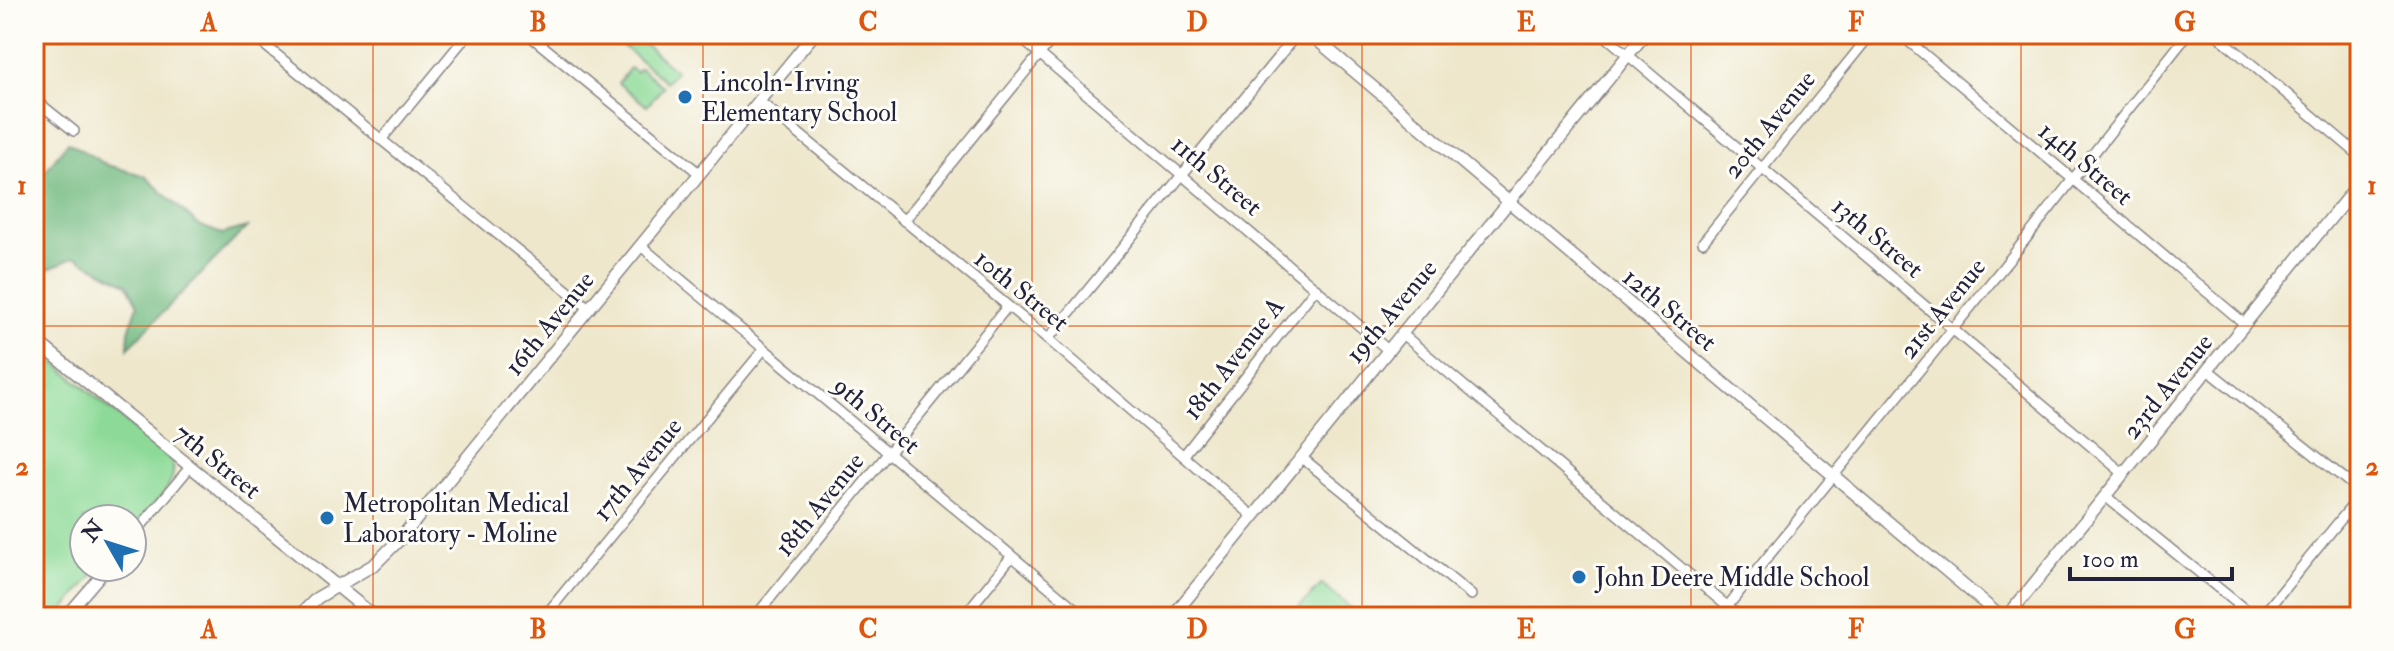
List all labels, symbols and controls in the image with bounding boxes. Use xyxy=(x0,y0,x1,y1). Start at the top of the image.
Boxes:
text: A xyxy=(200,7,218,39)
text: B xyxy=(529,7,547,39)
text: C xyxy=(858,7,878,39)
text: D xyxy=(1186,7,1208,39)
text: E xyxy=(1517,7,1536,39)
text: F xyxy=(1848,7,1865,39)
text: G xyxy=(2174,7,2196,39)
street label: 20th Avenue xyxy=(1717,64,1823,185)
place label: Lincoln-Irving Elementary School xyxy=(701,67,898,129)
marker: Lincoln-Irving Elementary School xyxy=(676,88,694,106)
street label: 14th Street xyxy=(2032,115,2139,213)
street label: 11th Street xyxy=(1164,129,1268,223)
text: 1 xyxy=(17,170,27,202)
text: 1 xyxy=(2367,170,2377,202)
street label: 13th Street xyxy=(1825,190,1930,285)
street label: 10th Street xyxy=(968,243,1075,339)
street label: 21st Avenue xyxy=(1892,252,1993,366)
street label: 19th Avenue xyxy=(1339,253,1444,370)
street label: 12th Street xyxy=(1616,261,1723,358)
street label: 16th Avenue xyxy=(498,265,602,382)
street label: 18th Avenue A xyxy=(1176,291,1292,426)
street label: 23rd Avenue xyxy=(2116,327,2220,446)
street label: 9th Street xyxy=(825,369,926,461)
street label: 17th Avenue xyxy=(586,411,689,528)
street label: 7th Street xyxy=(168,417,267,506)
street label: 18th Avenue xyxy=(768,446,871,563)
text: 2 xyxy=(15,451,29,483)
text: 2 xyxy=(2365,451,2379,483)
place label: Metropolitan Medical Laboratory - Moline xyxy=(343,488,569,550)
north arrow xyxy=(68,503,148,583)
marker: Metropolitan Medical Laboratory - Moline xyxy=(318,509,336,527)
text: N xyxy=(76,514,111,548)
scale bar xyxy=(2070,531,2232,581)
text: 100 m xyxy=(2082,544,2139,575)
place label: John Deere Middle School xyxy=(1594,562,1870,594)
marker: John Deere Middle School xyxy=(1570,568,1588,586)
text: A xyxy=(200,614,218,646)
text: B xyxy=(529,614,547,646)
text: C xyxy=(858,614,878,646)
text: D xyxy=(1186,614,1208,646)
text: E xyxy=(1517,614,1536,646)
text: F xyxy=(1848,614,1865,646)
text: G xyxy=(2174,614,2196,646)

